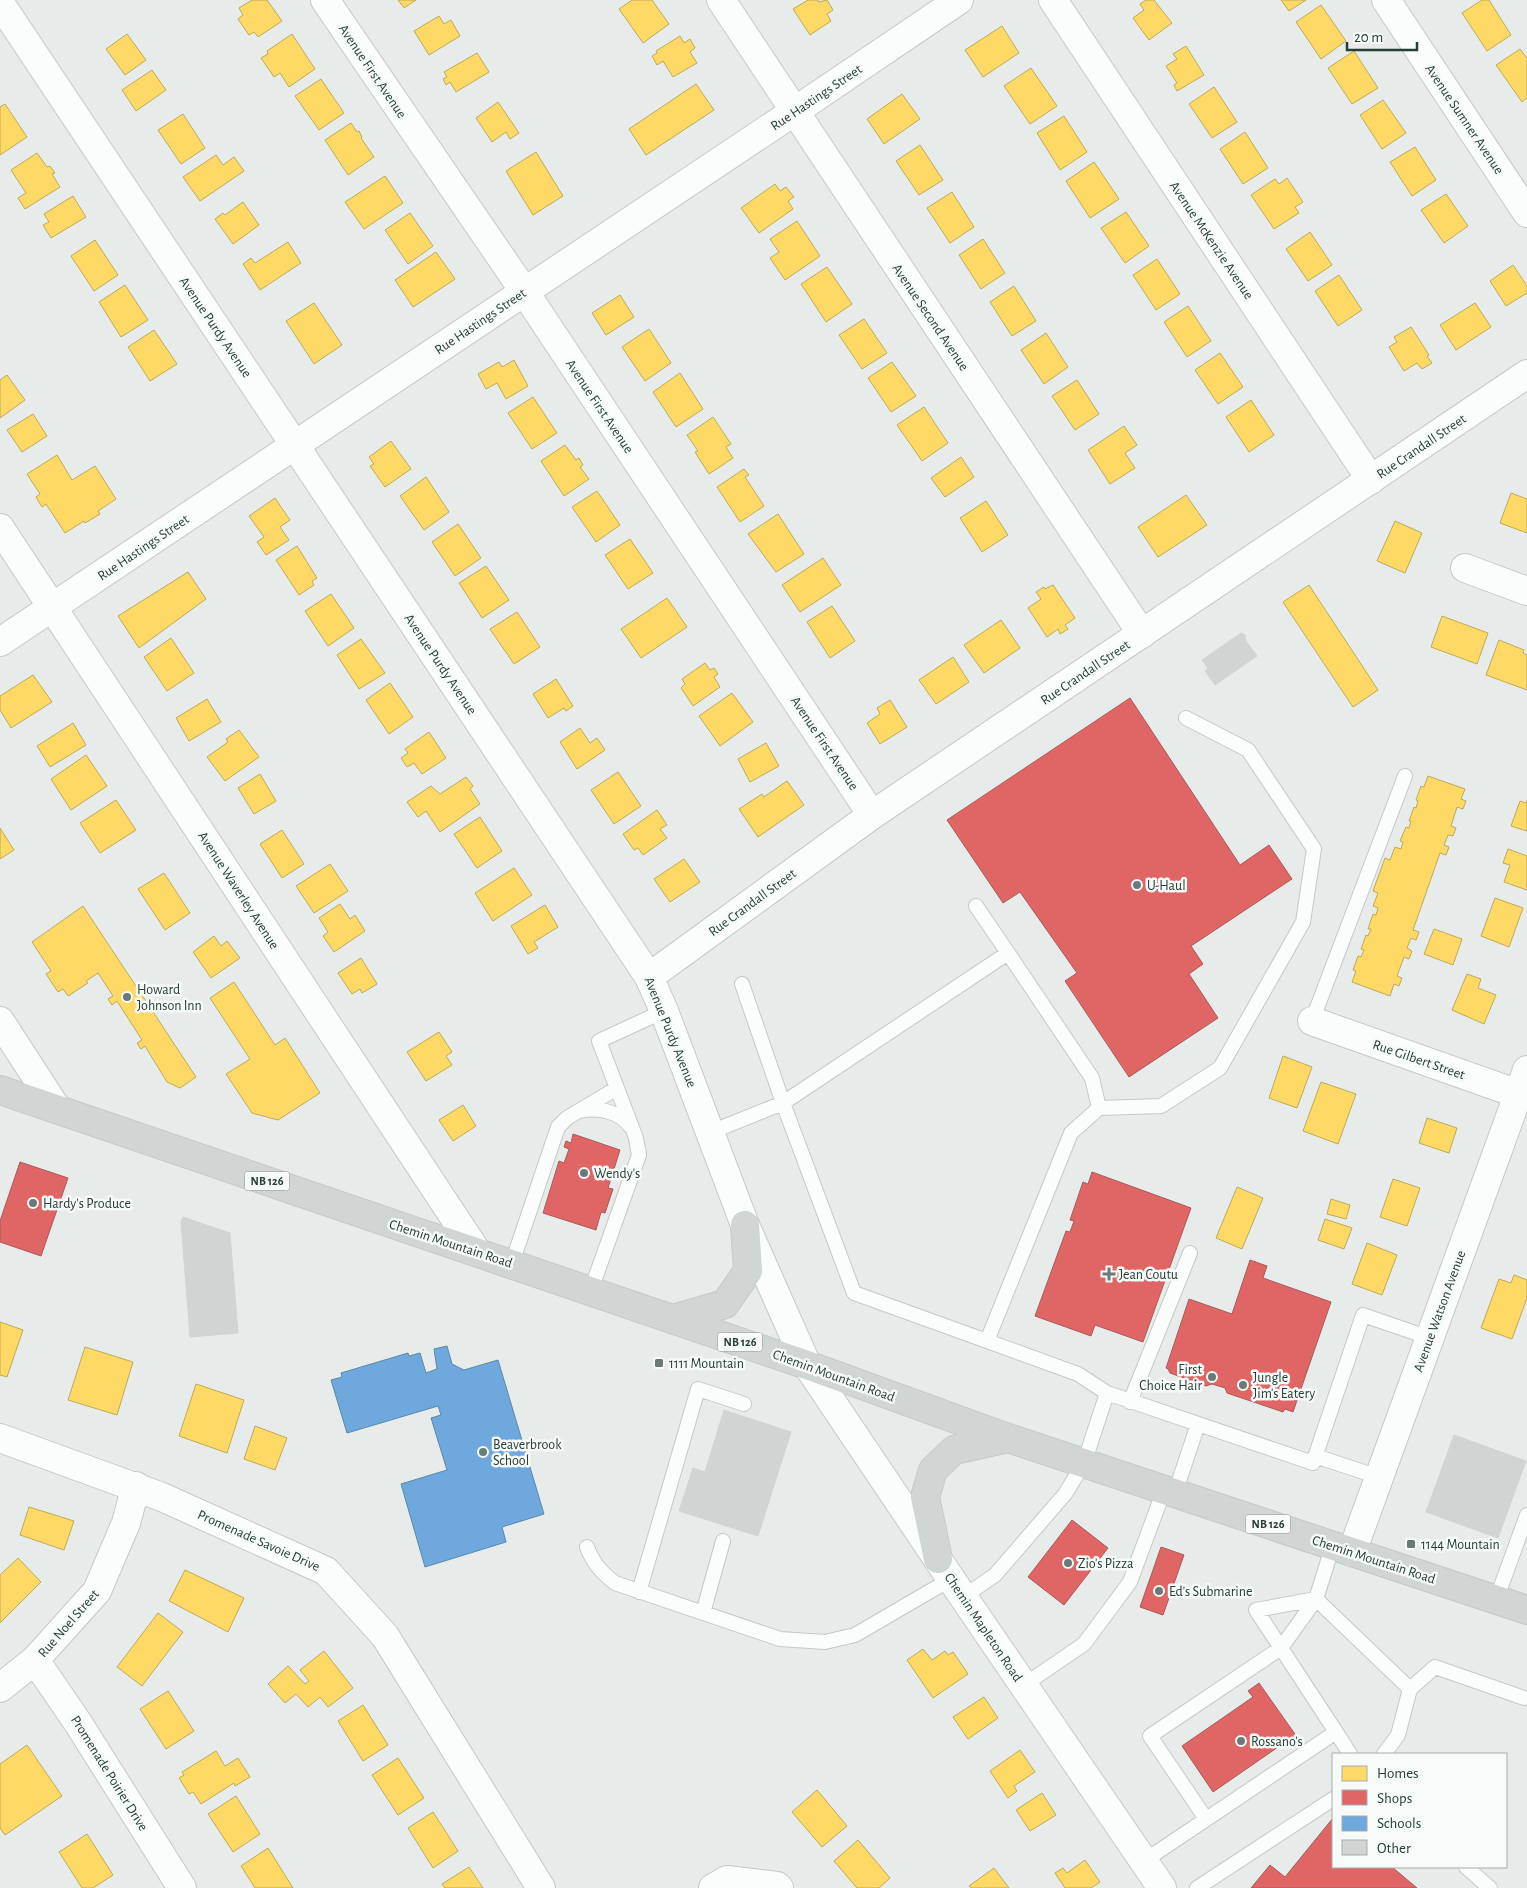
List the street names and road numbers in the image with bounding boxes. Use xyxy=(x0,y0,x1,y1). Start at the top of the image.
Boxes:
street label: Avenue First Avenue xyxy=(336,22,409,121)
street label: Rue Hastings Street xyxy=(768,62,865,133)
street label: Avenue Sumner Avenue xyxy=(1422,62,1506,177)
street label: Avenue McKenzie Avenue xyxy=(1167,179,1256,302)
street label: Avenue Second Avenue xyxy=(889,262,971,374)
street label: Avenue Purdy Avenue xyxy=(176,275,254,380)
street label: Rue Hastings Street xyxy=(432,286,529,357)
street label: Avenue First Avenue xyxy=(563,357,636,456)
street label: Rue Crandall Street xyxy=(1374,412,1469,482)
street label: Rue Hastings Street xyxy=(95,512,192,583)
street label: Avenue Purdy Avenue xyxy=(401,612,479,717)
street label: Rue Crandall Street xyxy=(1038,638,1133,708)
street label: Avenue First Avenue xyxy=(788,694,861,793)
street label: Avenue Waverley Avenue xyxy=(195,829,281,952)
street label: Rue Crandall Street xyxy=(706,866,799,939)
street label: Avenue Purdy Avenue xyxy=(641,975,699,1090)
street label: Rue Gilbert Street xyxy=(1371,1038,1467,1082)
road number: NB 126 xyxy=(244,1172,290,1190)
street label: Chemin Mountain Road xyxy=(387,1217,514,1270)
street label: Avenue Watson Avenue xyxy=(1411,1249,1468,1374)
road number: NB 126 xyxy=(718,1332,762,1351)
street label: Chemin Mountain Road xyxy=(771,1347,897,1405)
street label: Promenade Savoie Drive xyxy=(195,1508,322,1574)
road number: NB 126 xyxy=(1246,1515,1290,1534)
street label: Chemin Mountain Road xyxy=(1310,1533,1437,1586)
street label: Chemin Mapleton Road xyxy=(942,1571,1025,1685)
street label: Rue Noel Street xyxy=(36,1587,102,1660)
street label: Promenade Poirier Drive xyxy=(68,1713,150,1834)

